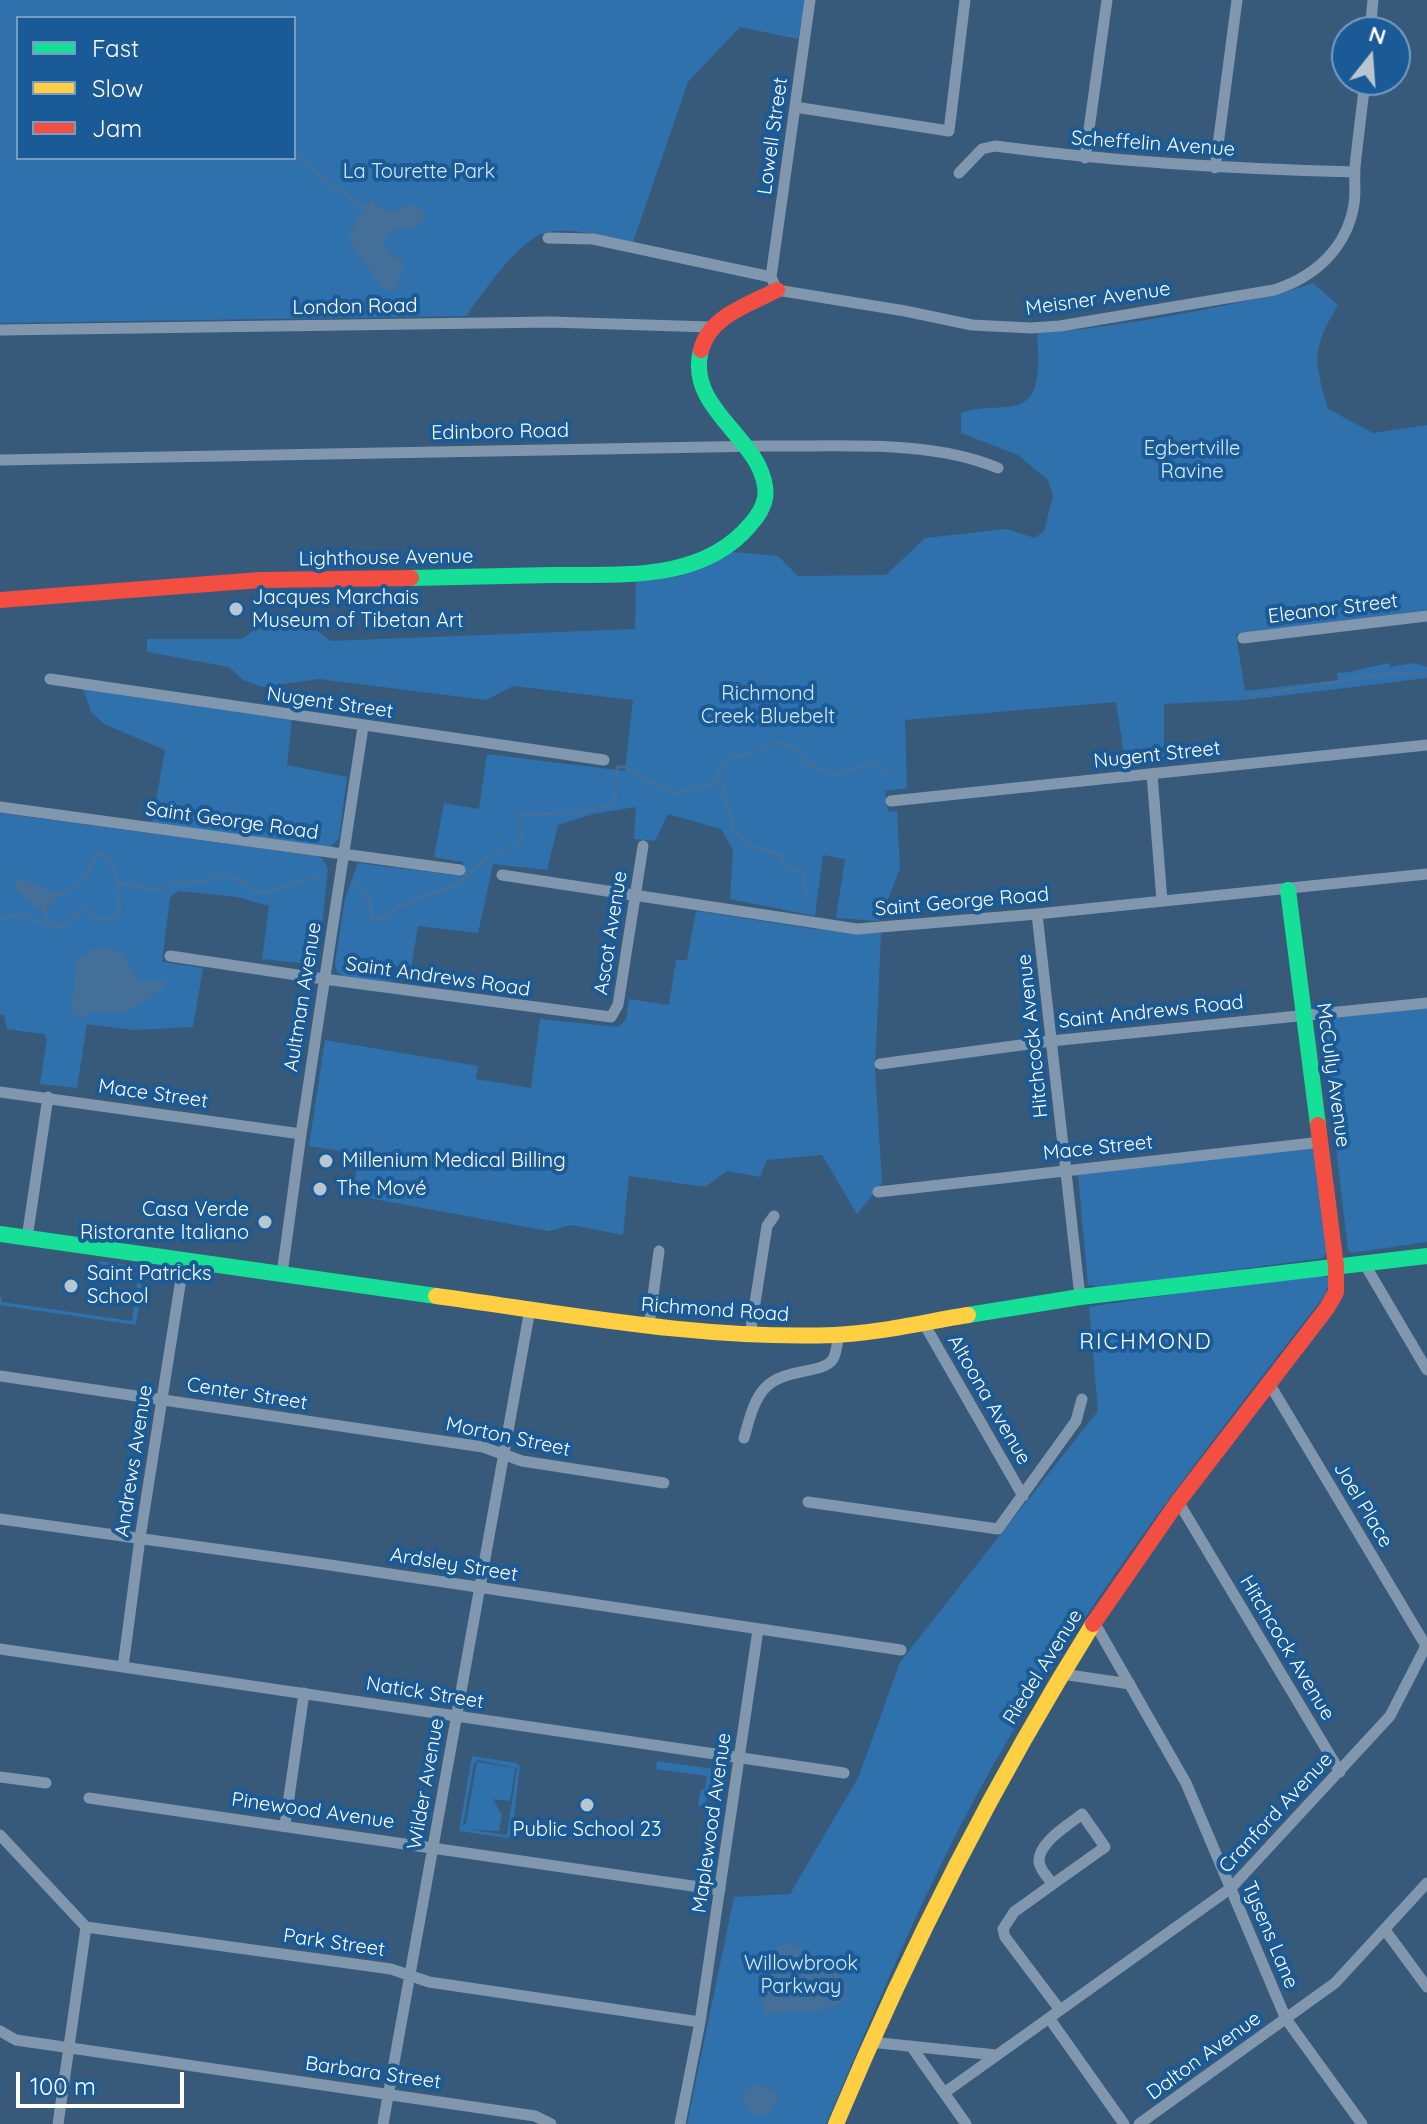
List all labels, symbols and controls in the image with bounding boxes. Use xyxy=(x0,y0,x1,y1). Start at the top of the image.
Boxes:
legend xyxy=(16,16,296,160)
north arrow xyxy=(1331,16,1411,96)
text: N xyxy=(1366,19,1389,51)
text: Fast xyxy=(92,33,139,63)
text: Slow xyxy=(92,73,143,103)
street label: Lowell Street xyxy=(753,76,793,196)
text: Jam xyxy=(92,113,142,143)
street label: Scheffelin Avenue xyxy=(1070,126,1236,162)
park label: La Tourette Park xyxy=(343,160,495,184)
street label: Meisner Avenue xyxy=(1024,277,1172,321)
street label: London Road xyxy=(292,294,418,320)
street label: Edinboro Road xyxy=(431,419,569,445)
park label: Egbertville Ravine xyxy=(1144,437,1240,484)
street label: Lighthouse Avenue xyxy=(298,544,474,572)
place label: Jacques Marchais Museum of Tibetan Art xyxy=(252,586,464,633)
street label: Eleanor Street xyxy=(1267,589,1399,629)
marker: Jacques Marchais Museum of Tibetan Art xyxy=(227,600,245,618)
street label: Nugent Street xyxy=(265,682,395,724)
park label: Richmond Creek Bluebelt xyxy=(701,682,835,729)
street label: Nugent Street xyxy=(1092,736,1222,774)
street label: Saint George Road xyxy=(144,797,320,845)
street label: Ascot Avenue xyxy=(589,869,633,997)
street label: Saint George Road xyxy=(874,882,1050,922)
street label: Aultman Avenue xyxy=(279,920,327,1074)
street label: Saint Andrews Road xyxy=(344,952,532,1002)
street label: Hitchcock Avenue xyxy=(1012,953,1054,1119)
street label: Saint Andrews Road xyxy=(1057,990,1245,1034)
street label: McCully Avenue xyxy=(1311,1001,1355,1149)
street label: Mace Street xyxy=(97,1074,209,1114)
street label: Mace Street xyxy=(1042,1130,1154,1166)
place label: Millenium Medical Billing xyxy=(342,1149,566,1173)
marker: Millenium Medical Billing xyxy=(317,1152,335,1170)
place label: The Mové xyxy=(336,1177,426,1201)
marker: The Mové xyxy=(311,1180,329,1198)
place label: Casa Verde Ristorante Italiano xyxy=(80,1198,249,1245)
marker: Casa Verde Ristorante Italiano xyxy=(256,1213,274,1231)
place label: Saint Patricks School xyxy=(87,1262,211,1309)
marker: Saint Patricks School xyxy=(62,1277,80,1295)
street label: Richmond Road xyxy=(640,1293,790,1327)
district label: RICHMOND xyxy=(1079,1329,1213,1355)
street label: Altoona Avenue xyxy=(942,1331,1036,1469)
street label: Center Street xyxy=(185,1373,309,1415)
street label: Andrews Avenue xyxy=(110,1383,158,1539)
street label: Morton Street xyxy=(444,1412,572,1462)
street label: Joel Place xyxy=(1328,1458,1398,1552)
street label: Ardsley Street xyxy=(389,1543,519,1587)
street label: Hitchcock Avenue xyxy=(1234,1571,1340,1725)
street label: Riedel Avenue xyxy=(998,1605,1088,1729)
street label: Natick Street xyxy=(364,1672,486,1714)
street label: Wilder Avenue xyxy=(403,1716,449,1852)
street label: Maplewood Avenue xyxy=(687,1731,737,1915)
street label: Cranford Avenue xyxy=(1214,1748,1338,1878)
street label: Pinewood Avenue xyxy=(230,1788,396,1834)
marker: Public School 23 xyxy=(578,1796,596,1814)
place label: Public School 23 xyxy=(513,1818,661,1842)
street label: Tysens Lane xyxy=(1237,1878,1303,1992)
street label: Park Street xyxy=(282,1924,386,1962)
park label: Willowbrook Parkway xyxy=(744,1952,858,1999)
street label: Dalton Avenue xyxy=(1142,2007,1266,2105)
street label: Barbara Street xyxy=(304,2052,442,2094)
scale bar xyxy=(20,2056,188,2106)
text: 100 m xyxy=(30,2071,96,2101)

